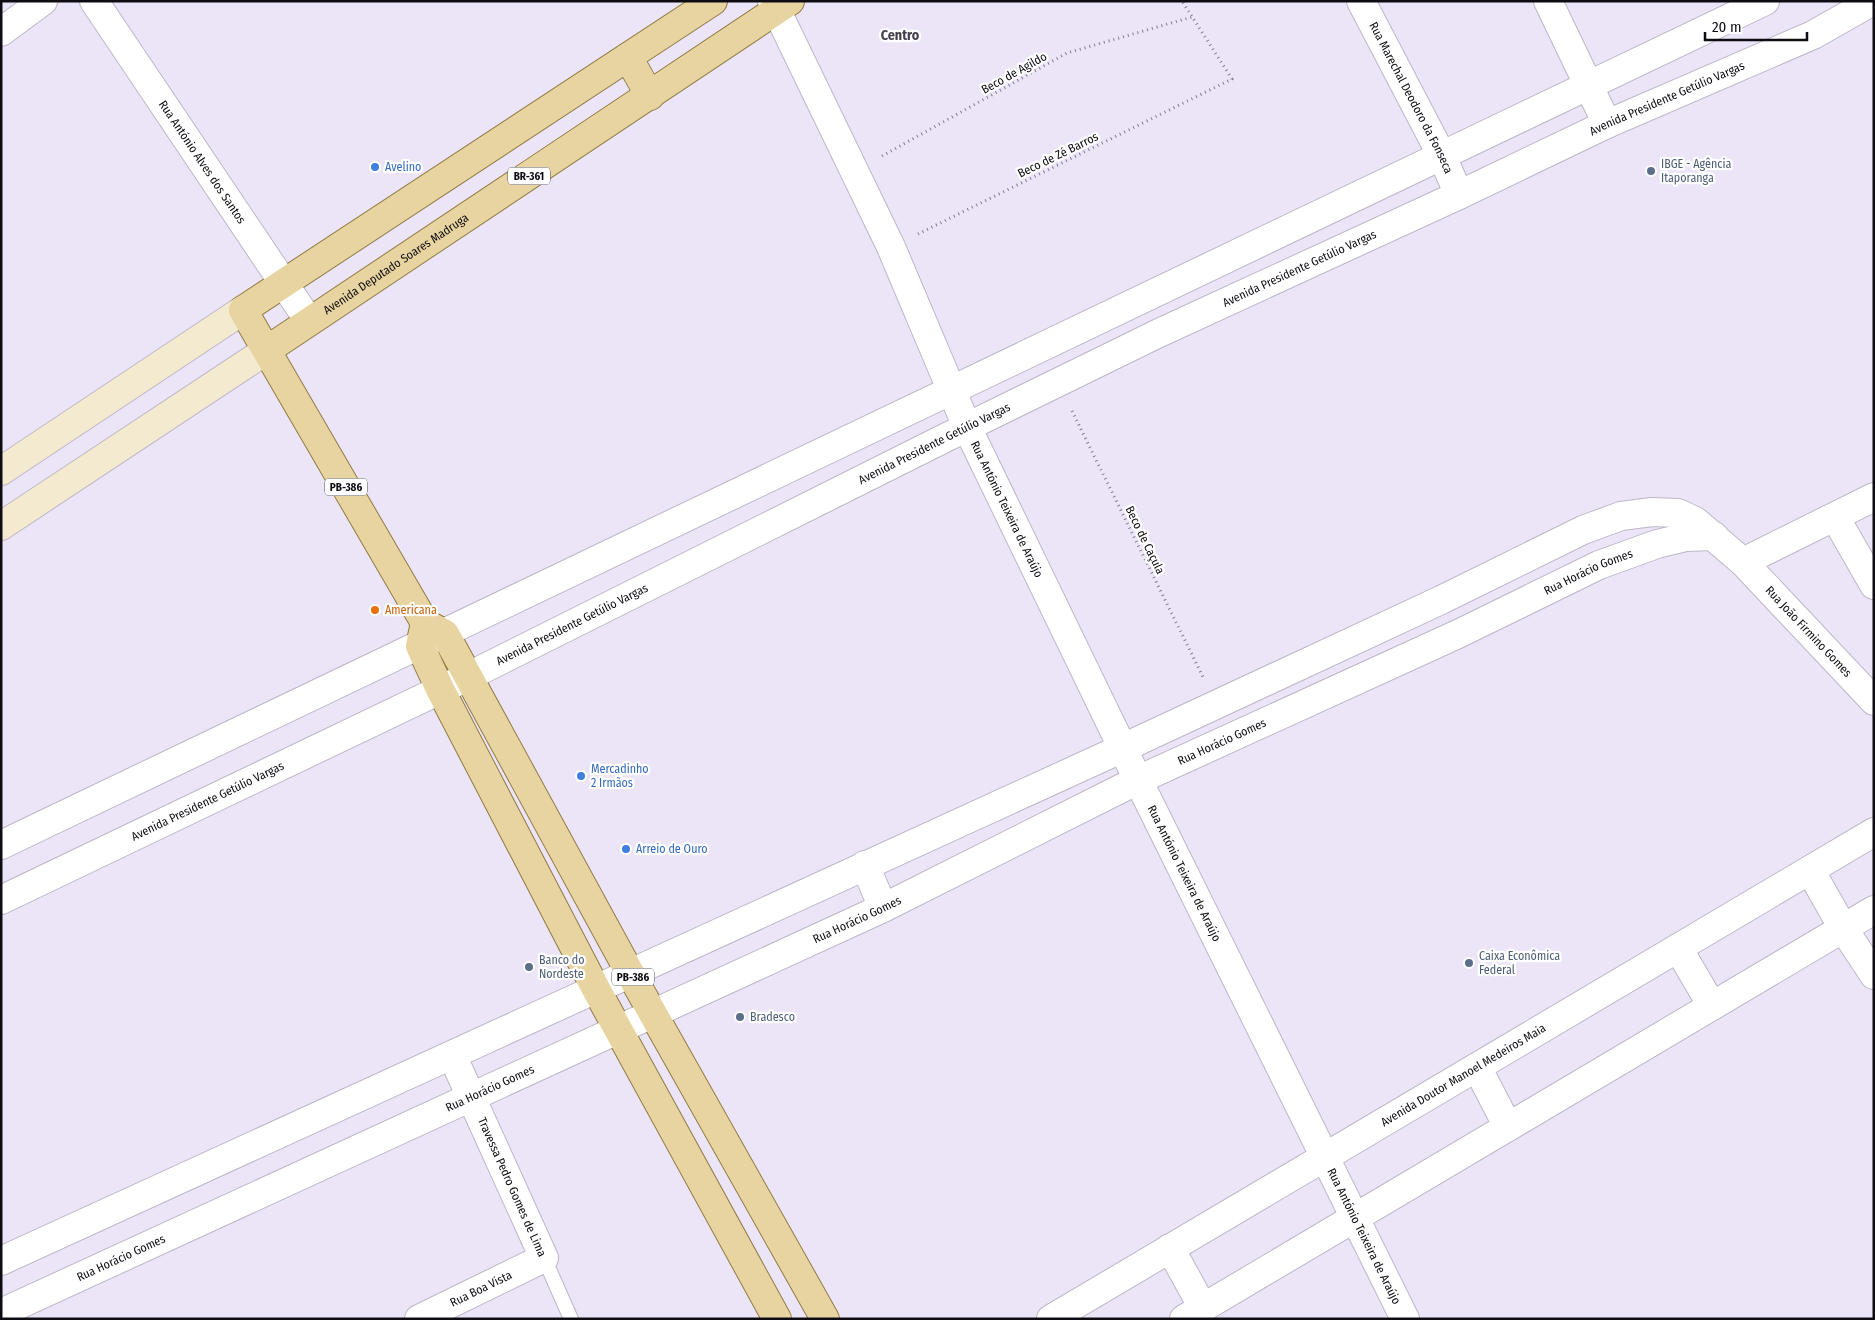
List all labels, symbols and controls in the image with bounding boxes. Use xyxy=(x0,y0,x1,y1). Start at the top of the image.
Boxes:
scale bar xyxy=(1705,10,1808,42)
text: 20 m xyxy=(1712,18,1742,36)
street label: Rua Marechal Deodoro da Fonseca xyxy=(1366,20,1456,176)
district label: Centro xyxy=(881,27,920,44)
street label: Beco de Agildo xyxy=(979,49,1049,97)
street label: Avenida Presidente Getúlio Vargas xyxy=(1587,58,1747,138)
street label: Rua António Alves dos Santos xyxy=(156,98,249,226)
street label: Beco de Zé Barros xyxy=(1015,129,1101,181)
place label: IBGE - Agência Itaporanga xyxy=(1661,157,1731,185)
place label: Avelino xyxy=(385,160,421,174)
marker: Avelino xyxy=(369,161,381,173)
marker: IBGE - Agência Itaporanga xyxy=(1645,165,1657,177)
road number: BR-361 xyxy=(508,168,550,185)
street label: Avenida Deputado Soares Madruga xyxy=(321,210,471,317)
street label: Avenida Presidente Getúlio Vargas xyxy=(1220,227,1378,310)
street label: Avenida Presidente Getúlio Vargas xyxy=(856,400,1012,487)
street label: Rua António Teixeira de Araújo xyxy=(968,439,1046,580)
road number: PB-386 xyxy=(325,478,367,496)
street label: Beco de Caçula xyxy=(1123,504,1168,576)
street label: Rua Horácio Gomes xyxy=(1542,546,1635,598)
street label: Avenida Presidente Getúlio Vargas xyxy=(494,581,650,668)
street label: Rua João Firmino Gomes xyxy=(1762,583,1855,680)
place label: Americana xyxy=(385,603,437,617)
marker: Americana xyxy=(369,604,381,616)
street label: Rua Horácio Gomes xyxy=(1175,716,1268,768)
street label: Avenida Presidente Getúlio Vargas xyxy=(129,759,286,844)
place label: Mercadinho 2 Irmãos xyxy=(591,762,649,790)
marker: Mercadinho 2 Irmãos xyxy=(575,770,587,782)
street label: Rua António Teixeira de Araújo xyxy=(1145,803,1224,944)
place label: Arreio de Ouro xyxy=(636,842,708,856)
marker: Arreio de Ouro xyxy=(620,843,632,855)
street label: Rua Horácio Gomes xyxy=(811,893,903,946)
place label: Caixa Econômica Federal xyxy=(1479,949,1560,977)
place label: Banco do Nordeste xyxy=(539,953,585,981)
marker: Caixa Econômica Federal xyxy=(1463,957,1475,969)
marker: Banco do Nordeste xyxy=(523,961,535,973)
road number: PB-386 xyxy=(612,969,654,986)
place label: Bradesco xyxy=(750,1010,795,1024)
marker: Bradesco xyxy=(734,1011,746,1023)
street label: Avenida Doutor Manoel Medeiros Maia xyxy=(1378,1021,1548,1129)
street label: Rua Horácio Gomes xyxy=(444,1062,536,1115)
street label: Travessa Pedro Gomes de Lima xyxy=(475,1115,549,1259)
street label: Rua António Teixeira de Araújo xyxy=(1324,1166,1404,1307)
street label: Rua Horácio Gomes xyxy=(75,1232,167,1284)
street label: Rua Boa Vista xyxy=(448,1268,514,1310)

